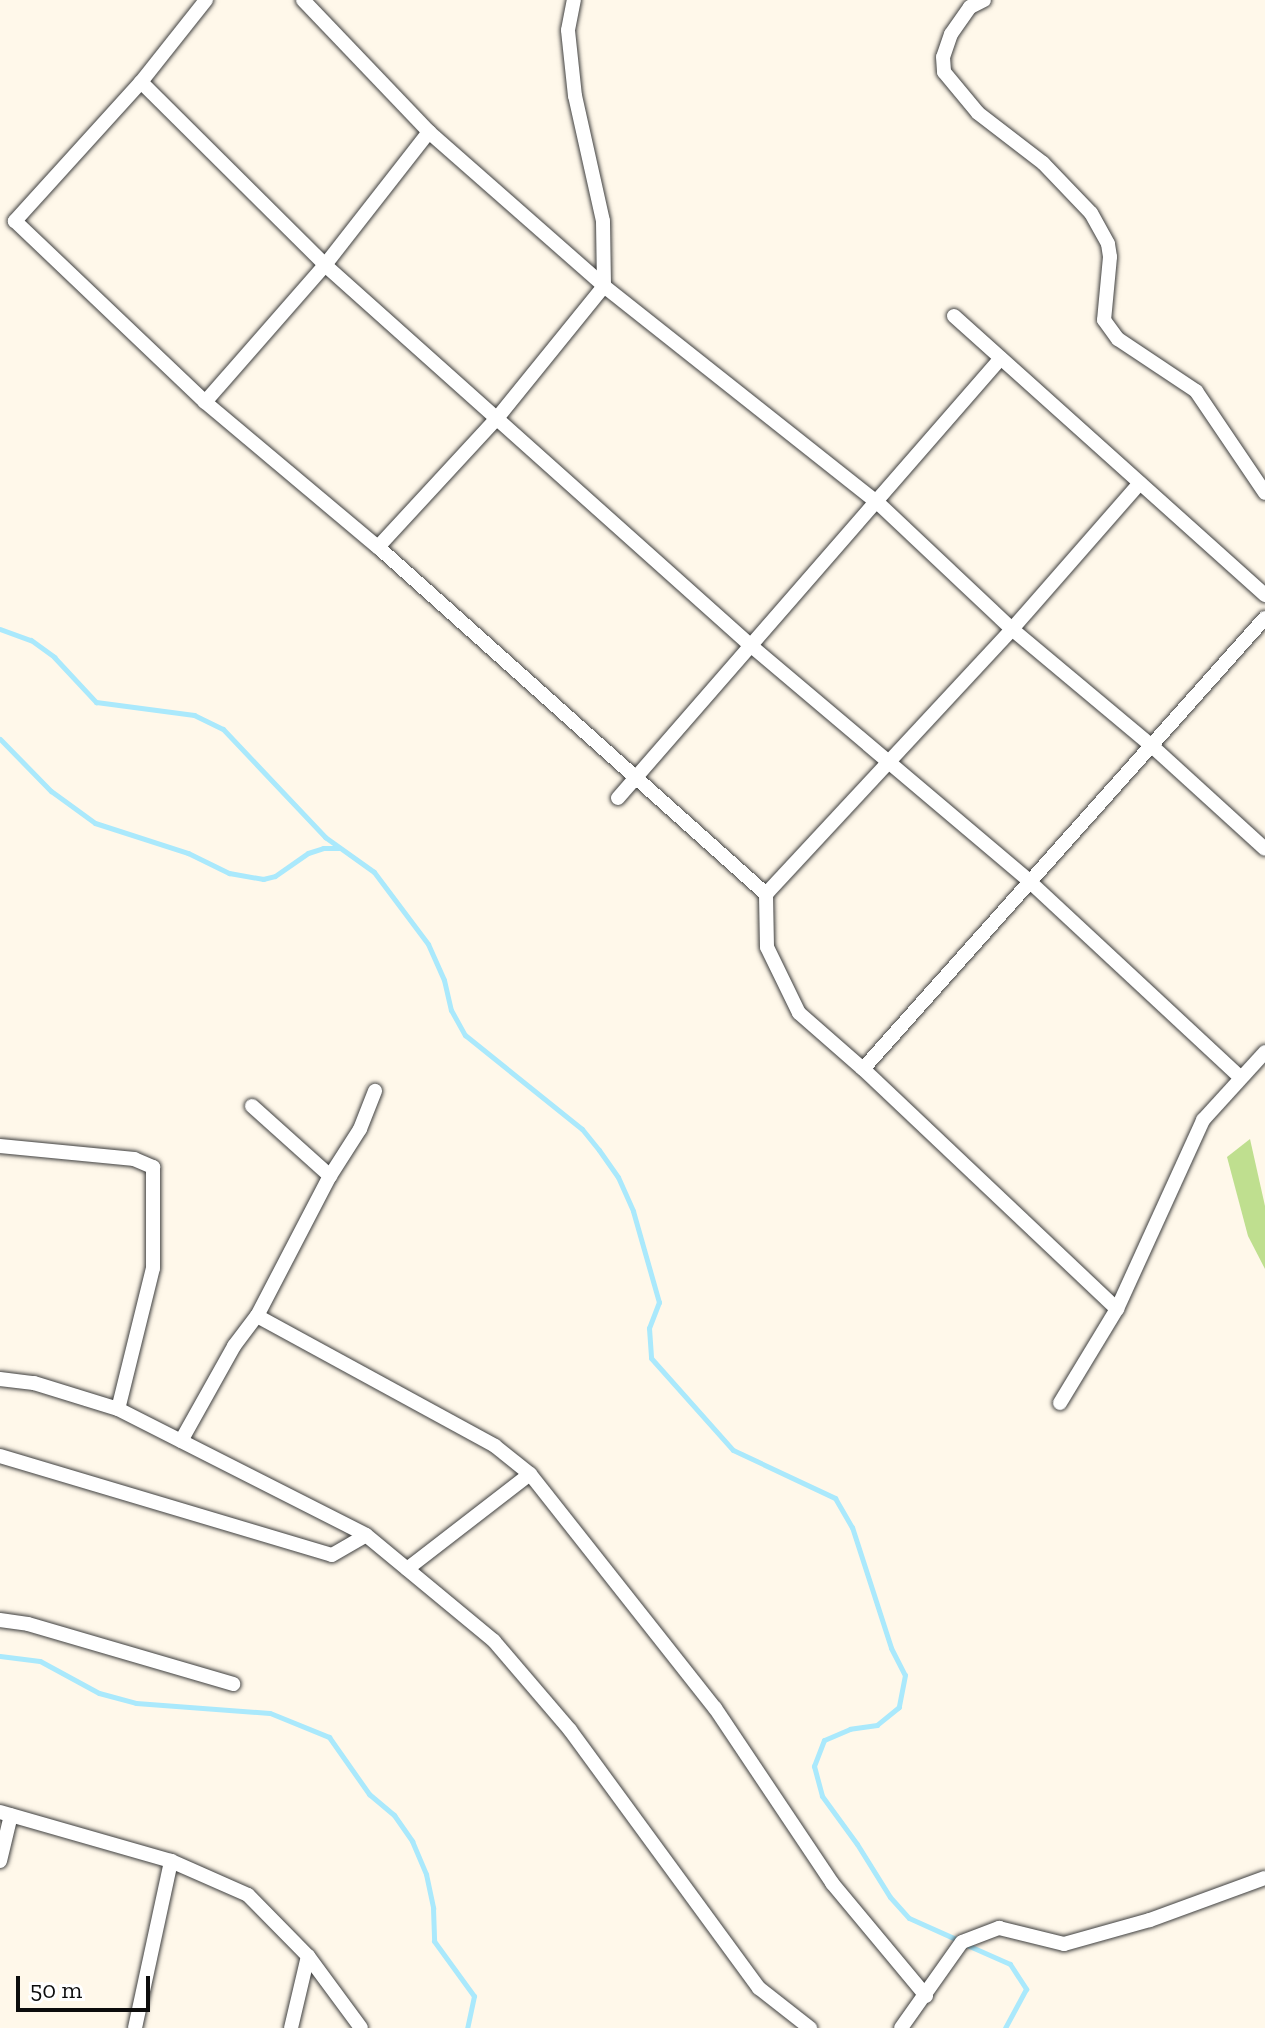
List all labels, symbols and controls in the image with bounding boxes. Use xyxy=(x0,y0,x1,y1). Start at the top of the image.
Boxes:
scale bar xyxy=(20,1960,154,2010)
text: 50 m xyxy=(30,1975,82,2004)

